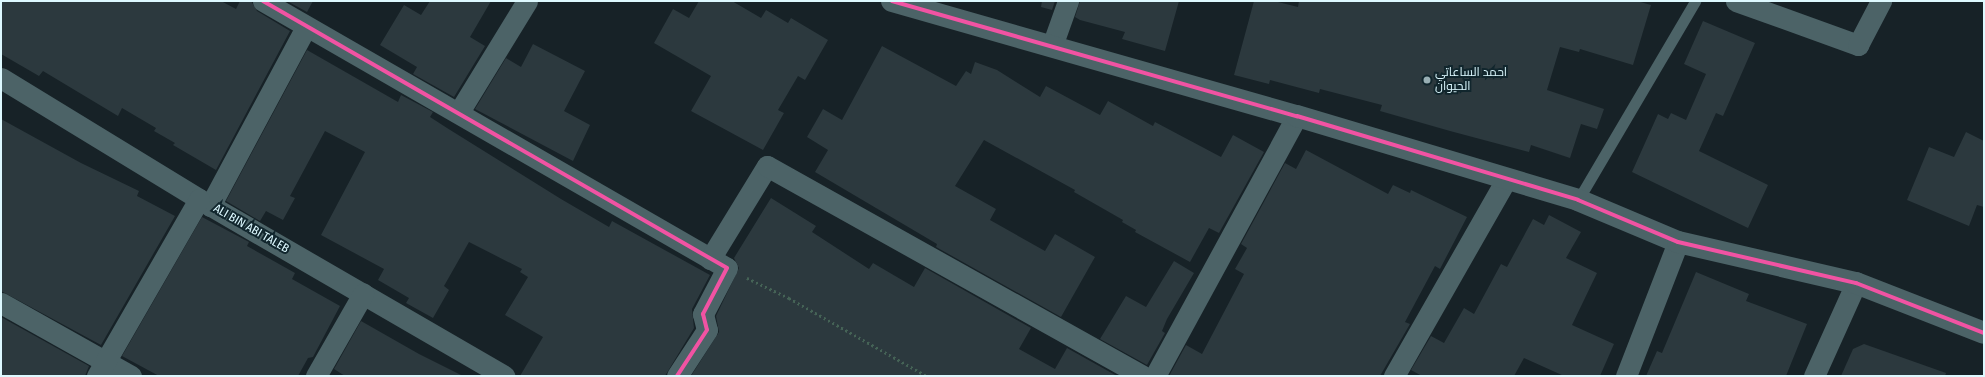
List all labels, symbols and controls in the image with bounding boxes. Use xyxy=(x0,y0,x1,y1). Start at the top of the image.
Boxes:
place label: احمد الساعاتي الحيوان xyxy=(1435,66,1507,94)
marker: احمد الساعاتي الحيوان xyxy=(1422,75,1432,85)
street label: ALI BIN ABI TALEB xyxy=(211,202,291,256)

